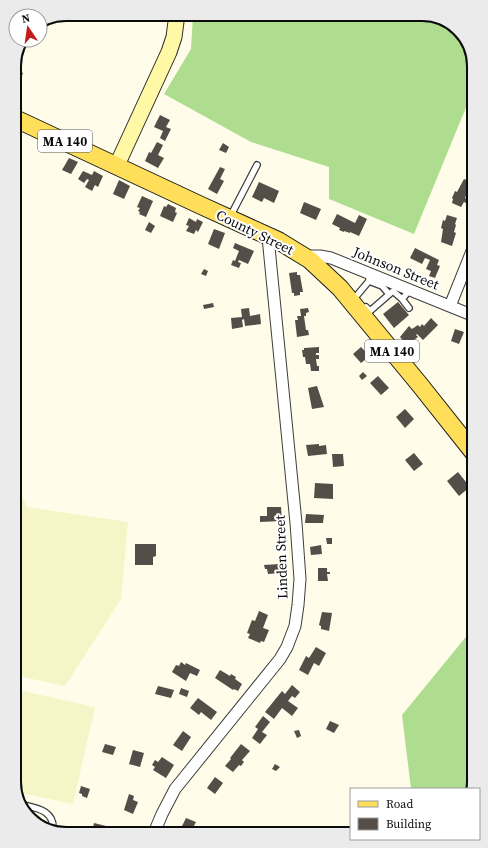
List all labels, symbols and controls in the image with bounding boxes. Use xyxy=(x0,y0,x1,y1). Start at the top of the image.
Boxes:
north arrow xyxy=(8,8,48,48)
text: N xyxy=(20,11,31,27)
road number: MA 140 xyxy=(38,130,92,152)
street label: County Street xyxy=(213,205,298,260)
street label: Johnson Street xyxy=(349,241,442,295)
road number: MA 140 xyxy=(365,340,419,362)
street label: Linden Street xyxy=(270,514,292,599)
legend xyxy=(350,788,480,840)
text: Road xyxy=(386,796,413,812)
text: Building xyxy=(386,816,431,832)

